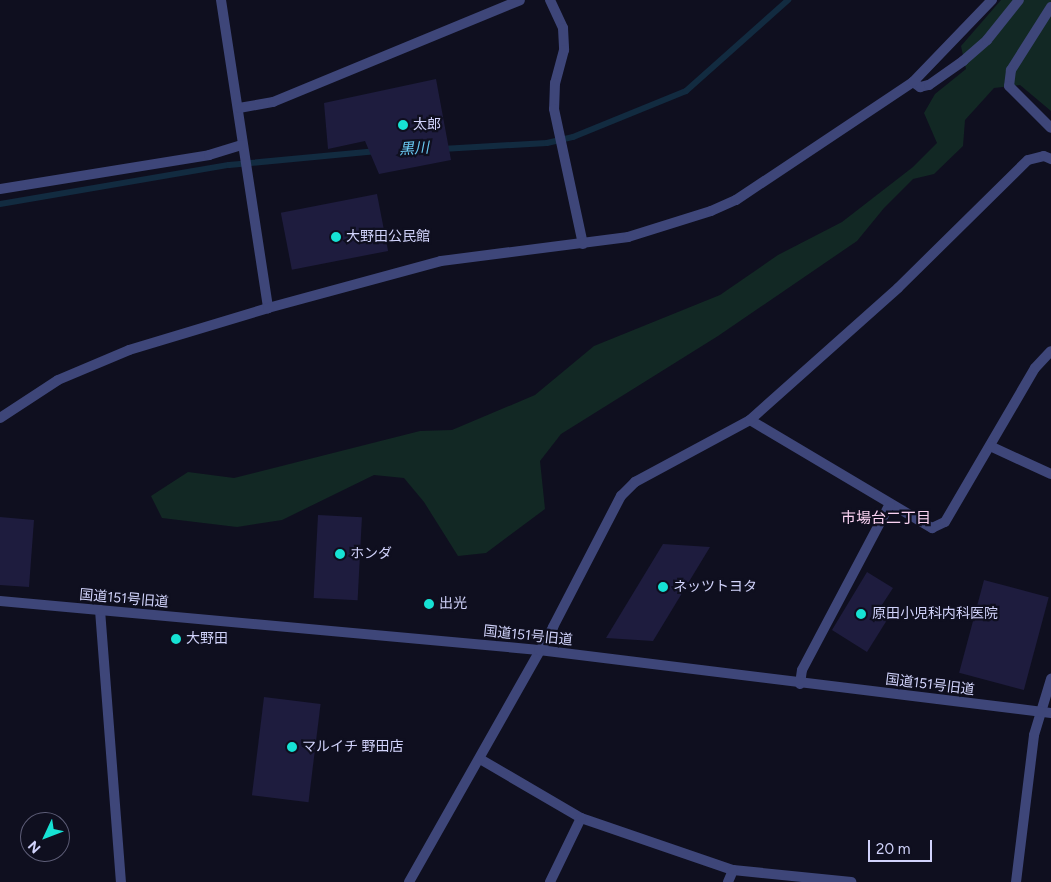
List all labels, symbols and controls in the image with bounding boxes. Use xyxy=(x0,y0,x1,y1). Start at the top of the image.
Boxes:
place label: 太郎 xyxy=(413,117,441,133)
marker: 太郎 xyxy=(397,119,409,131)
water label: 黒川 xyxy=(399,139,429,159)
place label: 大野田公民館 xyxy=(346,229,430,245)
marker: 大野田公民館 xyxy=(330,231,342,243)
district label: 市場台二丁目 xyxy=(841,510,931,528)
place label: ホンダ xyxy=(350,546,392,562)
marker: ホンダ xyxy=(334,548,346,560)
place label: ネッツトヨタ xyxy=(673,579,757,595)
marker: ネッツトヨタ xyxy=(657,581,669,593)
street label: 国道151号旧道 xyxy=(79,587,169,611)
place label: 出光 xyxy=(439,596,467,612)
marker: 出光 xyxy=(423,598,435,610)
place label: 原田小児科内科医院 xyxy=(872,606,998,622)
marker: 原田小児科内科医院 xyxy=(854,607,868,621)
street label: 国道151号旧道 xyxy=(483,623,573,649)
place label: 大野田 xyxy=(186,631,228,647)
marker: 大野田 xyxy=(170,633,182,645)
street label: 国道151号旧道 xyxy=(885,671,975,699)
place label: マルイチ 野田店 xyxy=(302,739,403,755)
marker: マルイチ 野田店 xyxy=(286,741,298,753)
north arrow xyxy=(20,812,70,862)
scale bar xyxy=(871,830,935,862)
text: N xyxy=(24,837,44,857)
text: 20 m xyxy=(876,840,910,858)

